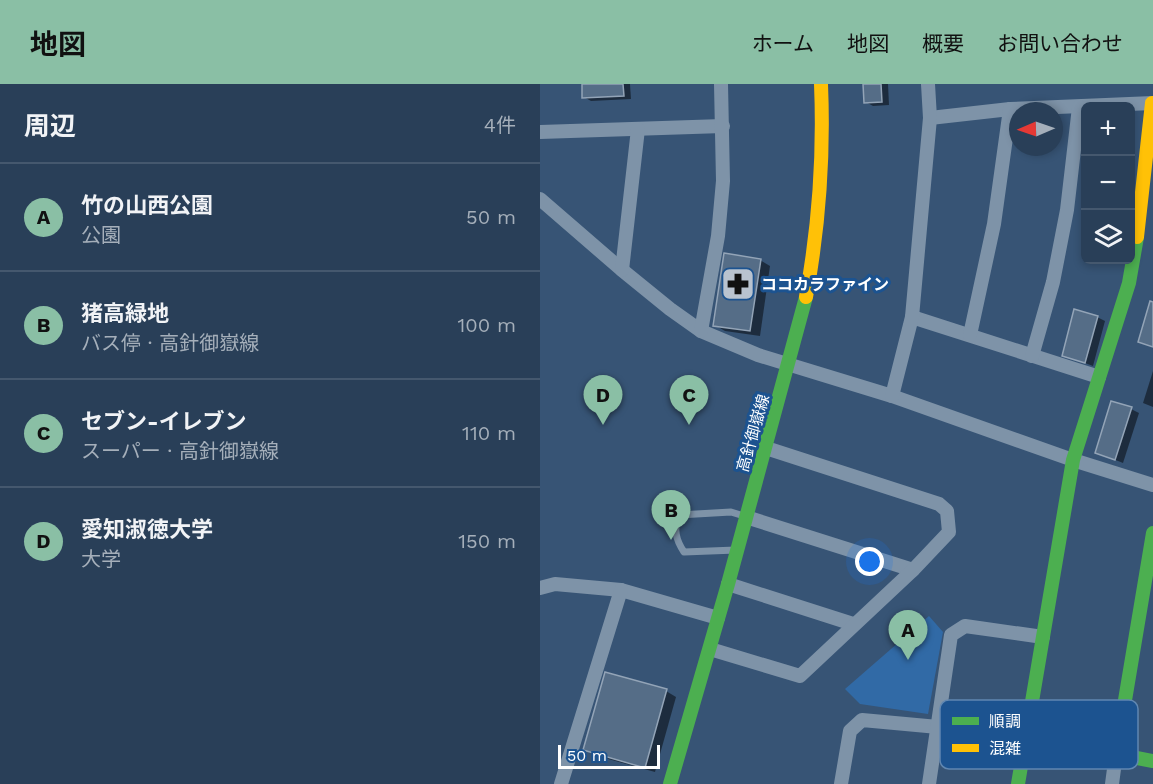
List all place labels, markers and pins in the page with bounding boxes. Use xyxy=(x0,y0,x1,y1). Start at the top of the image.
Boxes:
pharmacy icon: ココカラファイン xyxy=(720,266,756,302)
place label: ココカラファイン xyxy=(761,275,889,294)
pin: D xyxy=(584,376,622,425)
pin: C xyxy=(670,376,708,425)
pin: B xyxy=(652,490,690,540)
pin: A xyxy=(888,610,928,660)

